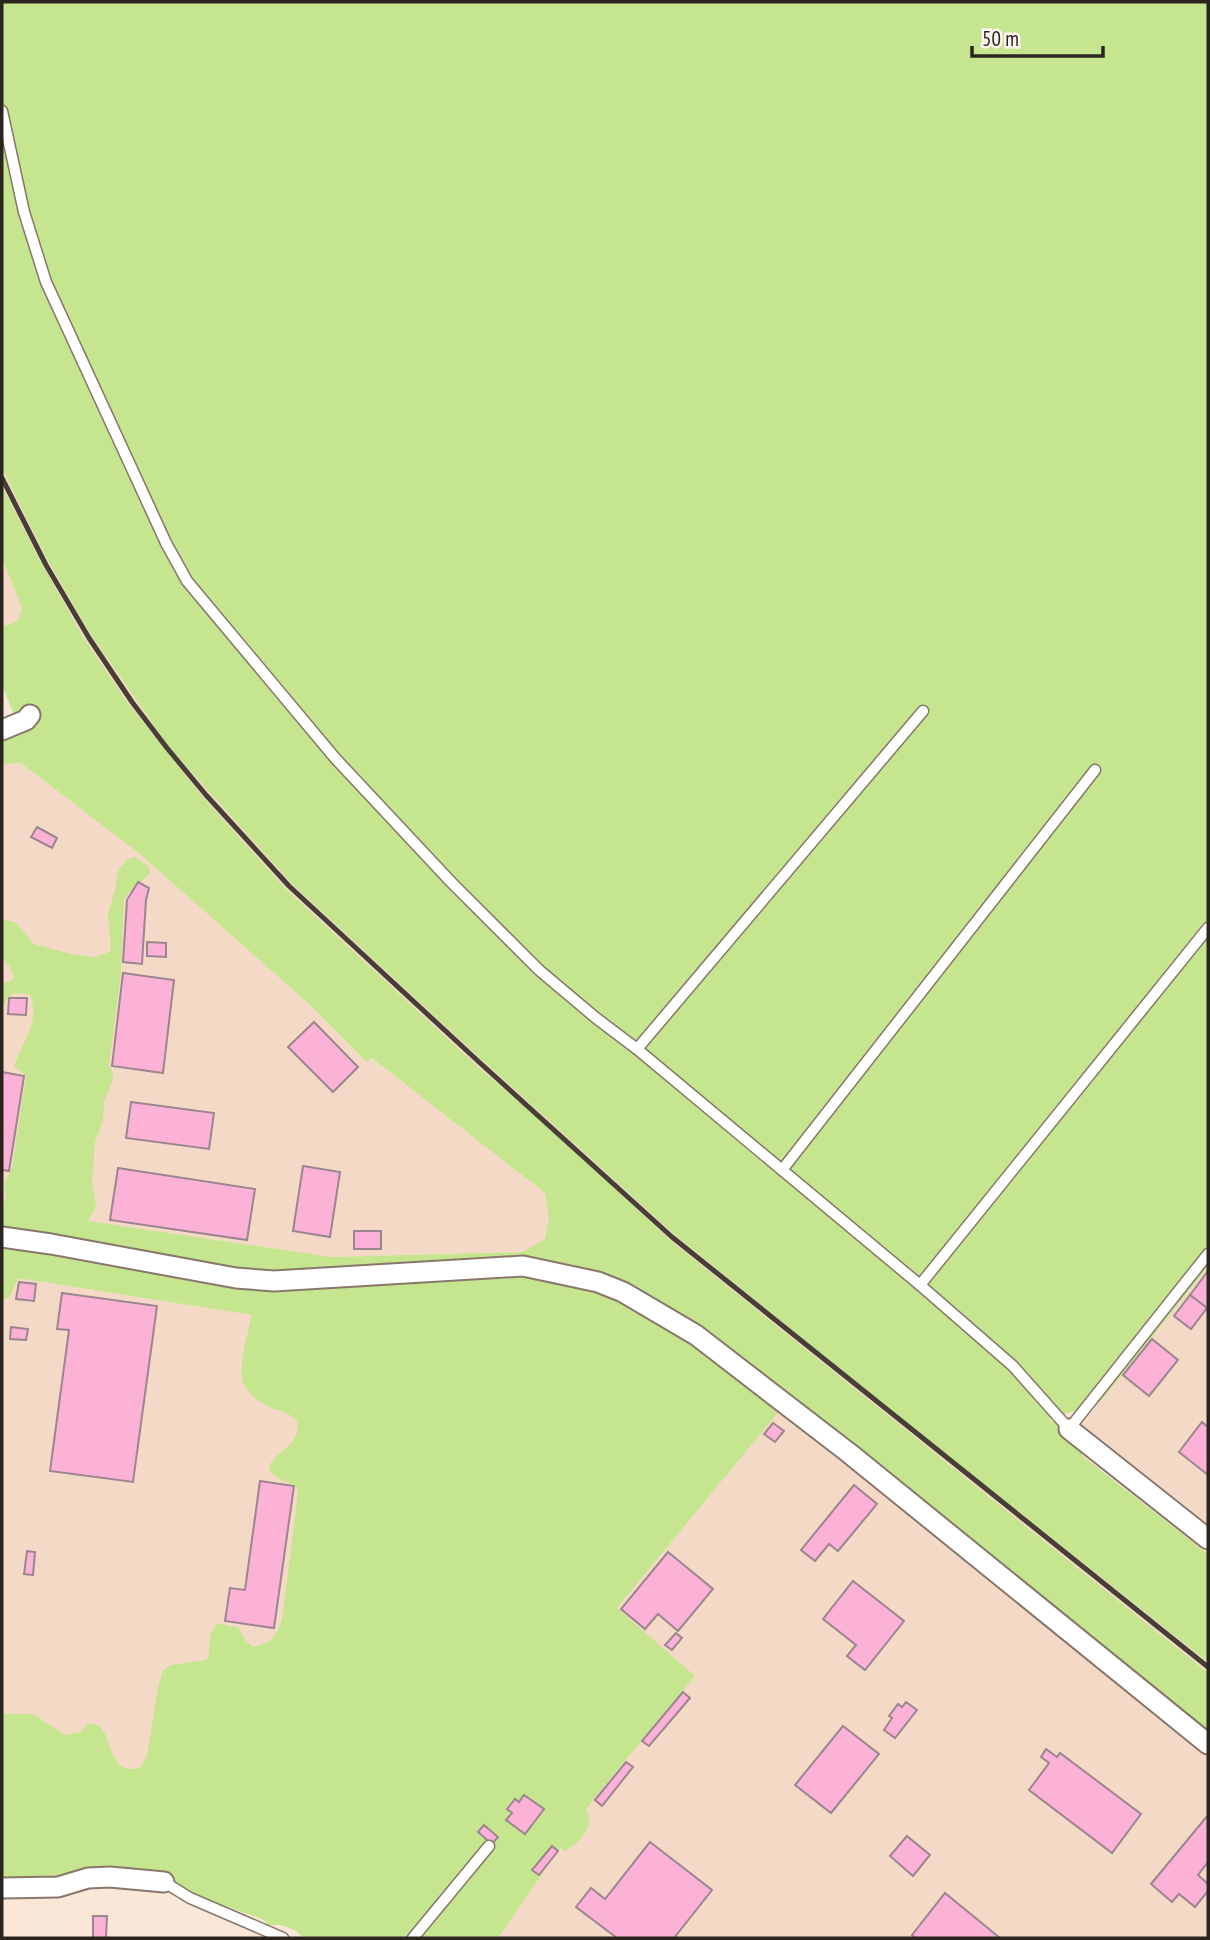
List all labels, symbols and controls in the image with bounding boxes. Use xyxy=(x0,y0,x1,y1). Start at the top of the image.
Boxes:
scale bar xyxy=(972,14,1103,58)
text: 50 m xyxy=(982,25,1019,52)

